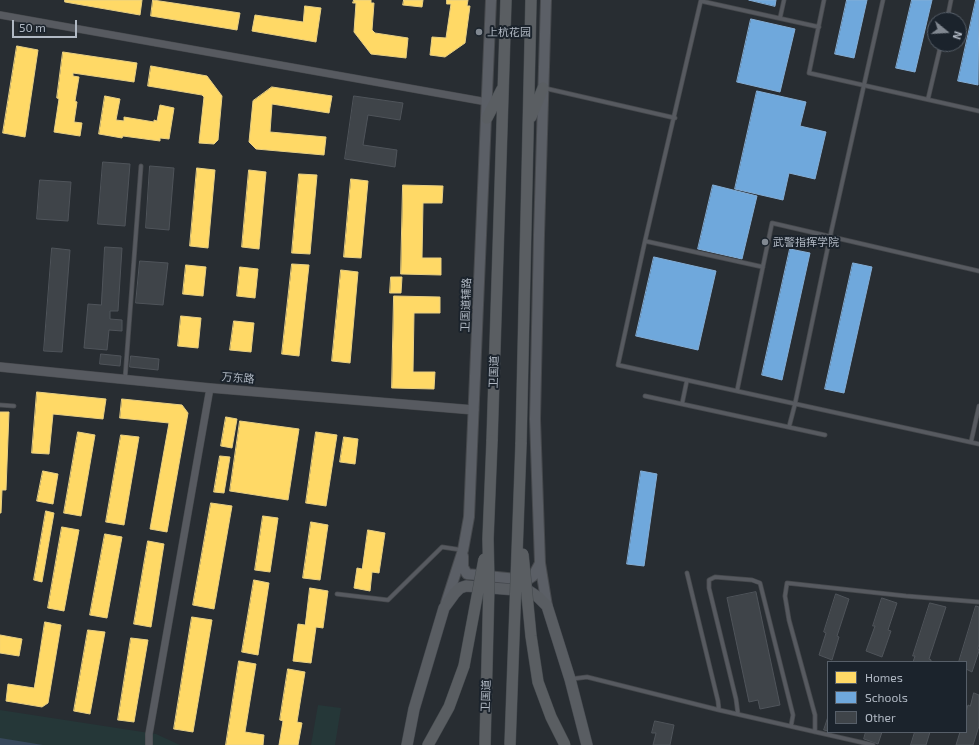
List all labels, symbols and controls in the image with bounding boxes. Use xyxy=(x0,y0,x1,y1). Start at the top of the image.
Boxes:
scale bar xyxy=(14,12,79,38)
north arrow xyxy=(927,12,967,52)
text: 50 m xyxy=(19,20,46,34)
place label: 上杭花园 xyxy=(487,25,531,39)
marker: 上杭花园 xyxy=(474,27,484,37)
text: N xyxy=(951,30,965,41)
place label: 武警指挥学院 xyxy=(773,235,839,249)
marker: 武警指挥学院 xyxy=(760,237,770,247)
street label: 卫国道辅路 xyxy=(458,277,474,333)
street label: 卫国道 xyxy=(487,355,501,389)
street label: 万东路 xyxy=(221,370,255,386)
legend xyxy=(827,661,967,733)
text: Homes xyxy=(865,670,903,684)
street label: 卫国道 xyxy=(479,679,493,713)
text: Schools xyxy=(865,690,908,704)
text: Other xyxy=(865,710,896,724)

